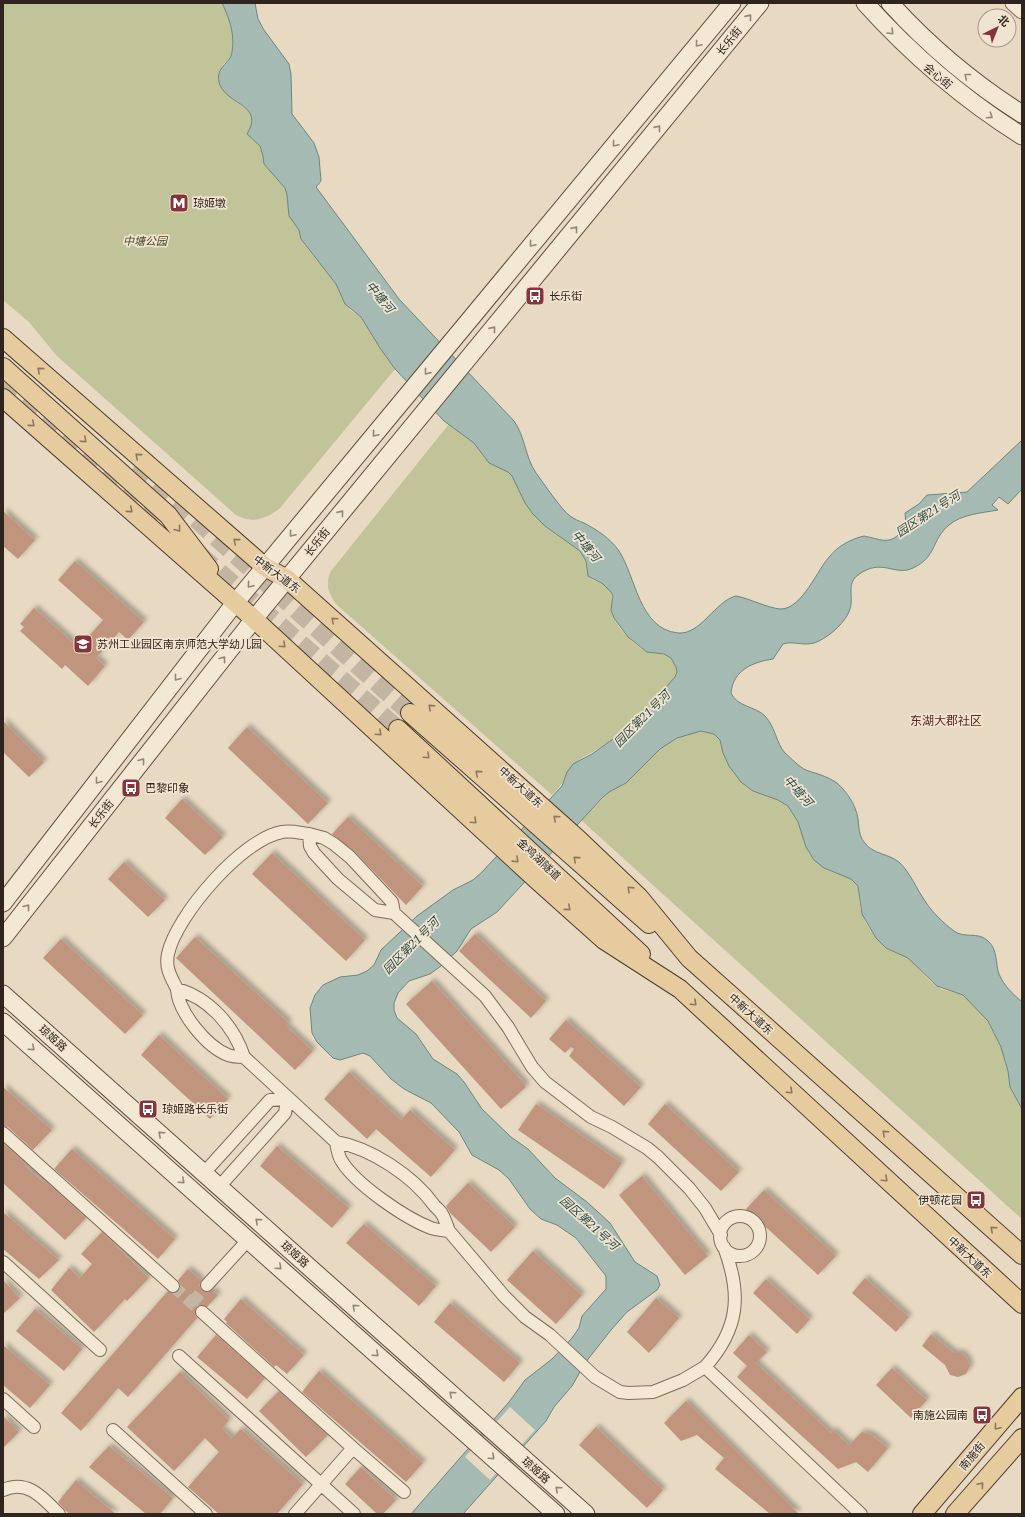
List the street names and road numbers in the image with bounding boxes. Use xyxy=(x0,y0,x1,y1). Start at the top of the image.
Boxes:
street label: 长乐街 xyxy=(712,23,745,58)
street label: 会心街 xyxy=(921,59,956,92)
street label: 长乐街 xyxy=(300,524,333,559)
street label: 中新大道东 xyxy=(251,551,304,596)
street label: 中新大道东 xyxy=(496,763,547,811)
street label: 长乐街 xyxy=(85,796,117,831)
street label: 金鸡湖隧道 xyxy=(514,834,565,883)
street label: 中新大道东 xyxy=(726,990,777,1038)
street label: 琼姬路 xyxy=(36,1021,71,1054)
street label: 中新大道东 xyxy=(945,1232,996,1281)
street label: 琼姬路 xyxy=(278,1237,313,1270)
street label: 南施街 xyxy=(955,1438,988,1473)
street label: 琼姬路 xyxy=(519,1453,554,1486)

